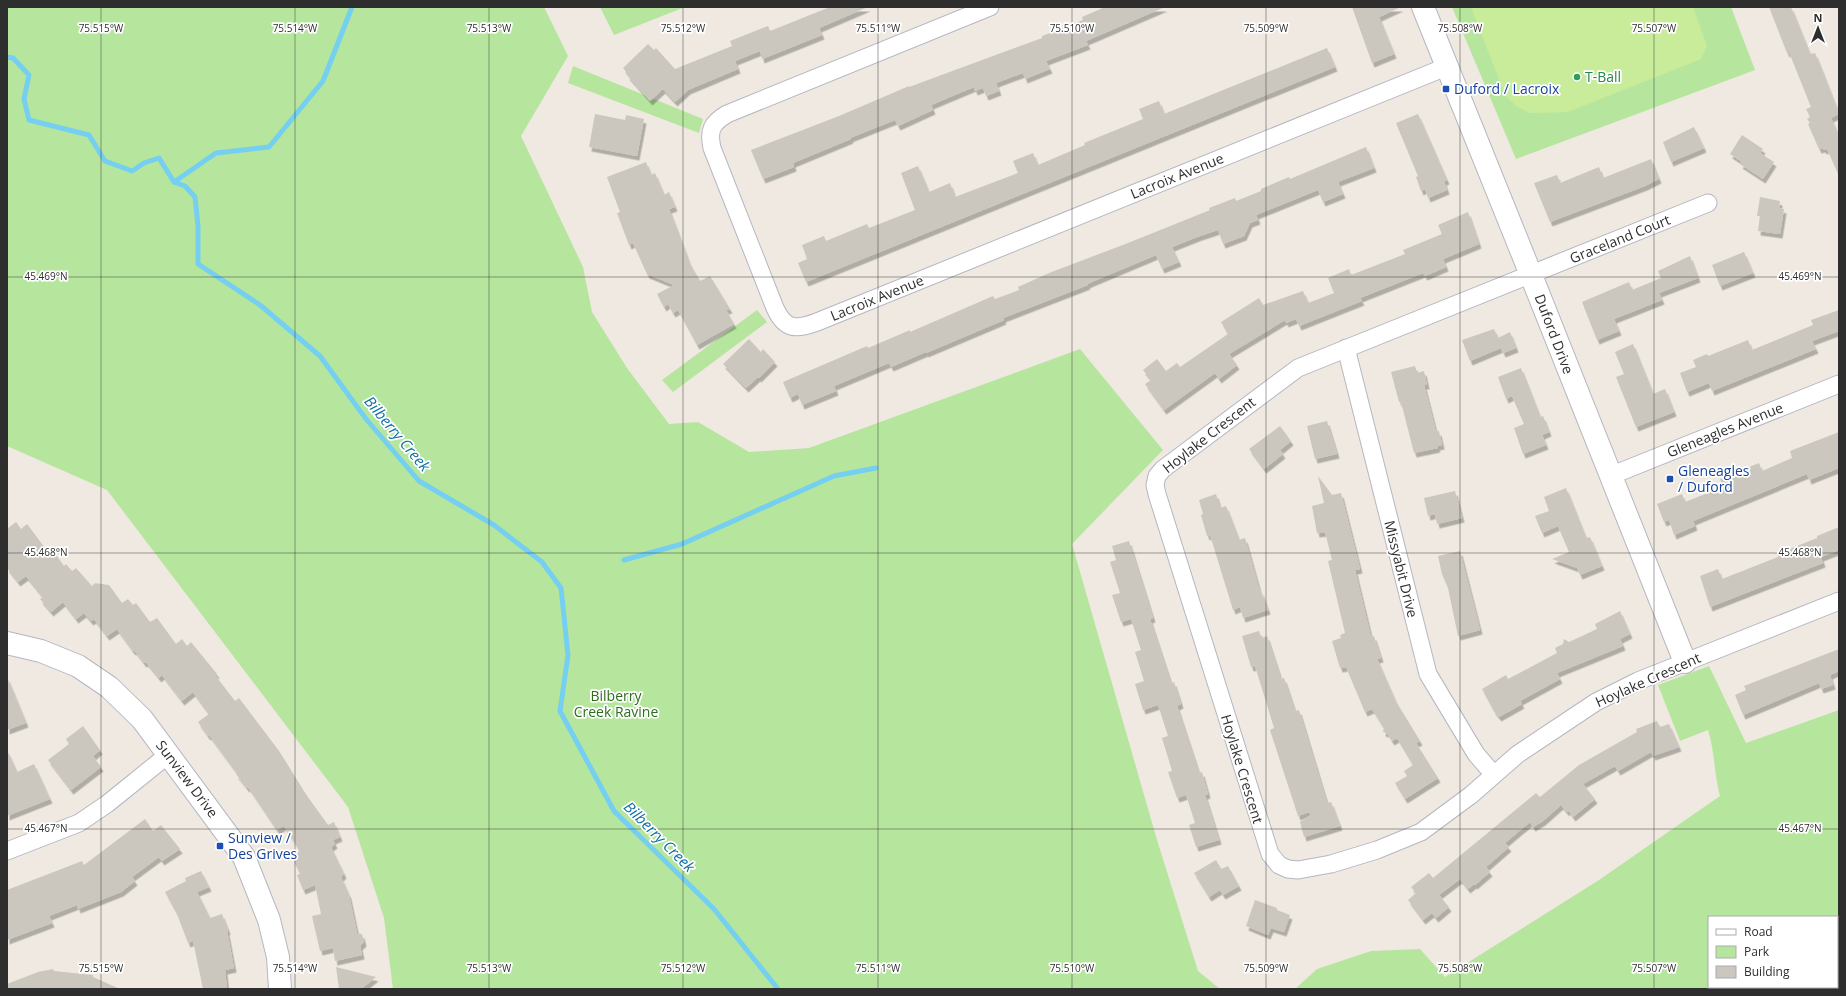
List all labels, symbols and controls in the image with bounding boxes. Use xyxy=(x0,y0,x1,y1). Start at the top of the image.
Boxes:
north arrow xyxy=(1798,8,1838,48)
text: N xyxy=(1814,10,1822,25)
text: 75.515°W xyxy=(79,21,124,35)
text: 75.514°W xyxy=(273,21,318,35)
text: 75.513°W xyxy=(467,21,512,35)
text: 75.512°W xyxy=(661,21,706,35)
text: 75.511°W xyxy=(856,21,901,35)
text: 75.510°W xyxy=(1050,21,1095,35)
text: 75.509°W xyxy=(1244,21,1289,35)
text: 75.508°W xyxy=(1438,21,1483,35)
text: 75.507°W xyxy=(1632,21,1677,35)
place label: T-Ball xyxy=(1585,67,1621,86)
marker: T-Ball xyxy=(1572,72,1582,82)
place label: Duford / Lacroix xyxy=(1454,79,1560,98)
marker: Duford / Lacroix xyxy=(1441,84,1451,94)
street label: Lacroix Avenue xyxy=(1127,148,1226,203)
street label: Graceland Court xyxy=(1567,210,1673,267)
text: 45.469°N xyxy=(24,269,68,283)
text: 45.469°N xyxy=(1778,269,1822,283)
street label: Lacroix Avenue xyxy=(827,270,926,325)
street label: Duford Drive xyxy=(1531,291,1578,377)
water label: Bilberry Creek xyxy=(360,392,436,476)
street label: Hoylake Crescent xyxy=(1158,392,1259,477)
street label: Gleneagles Avenue xyxy=(1664,397,1786,462)
place label: Gleneagles / Duford xyxy=(1678,461,1750,496)
marker: Gleneagles / Duford xyxy=(1665,474,1675,484)
street label: Missyabit Drive xyxy=(1380,518,1423,619)
text: 45.468°N xyxy=(24,545,68,559)
text: 45.468°N xyxy=(1778,545,1822,559)
street label: Hoylake Crescent xyxy=(1592,648,1703,711)
park label: Bilberry Creek Ravine xyxy=(574,686,658,721)
street label: Hoylake Crescent xyxy=(1217,712,1268,826)
street label: Sunview Drive xyxy=(152,736,223,821)
water label: Bilberry Creek xyxy=(620,797,700,876)
text: 45.467°N xyxy=(24,821,68,835)
text: 45.467°N xyxy=(1778,821,1822,835)
place label: Sunview / Des Grives xyxy=(228,828,298,863)
marker: Sunview / Des Grives xyxy=(215,841,225,851)
legend xyxy=(1708,916,1838,988)
text: Road xyxy=(1744,923,1773,940)
text: Park xyxy=(1744,943,1770,960)
text: 75.515°W xyxy=(79,961,124,975)
text: 75.514°W xyxy=(273,961,318,975)
text: 75.513°W xyxy=(467,961,512,975)
text: 75.512°W xyxy=(661,961,706,975)
text: 75.511°W xyxy=(856,961,901,975)
text: 75.510°W xyxy=(1050,961,1095,975)
text: 75.509°W xyxy=(1244,961,1289,975)
text: 75.508°W xyxy=(1438,961,1483,975)
text: 75.507°W xyxy=(1632,961,1677,975)
text: Building xyxy=(1744,963,1790,980)

